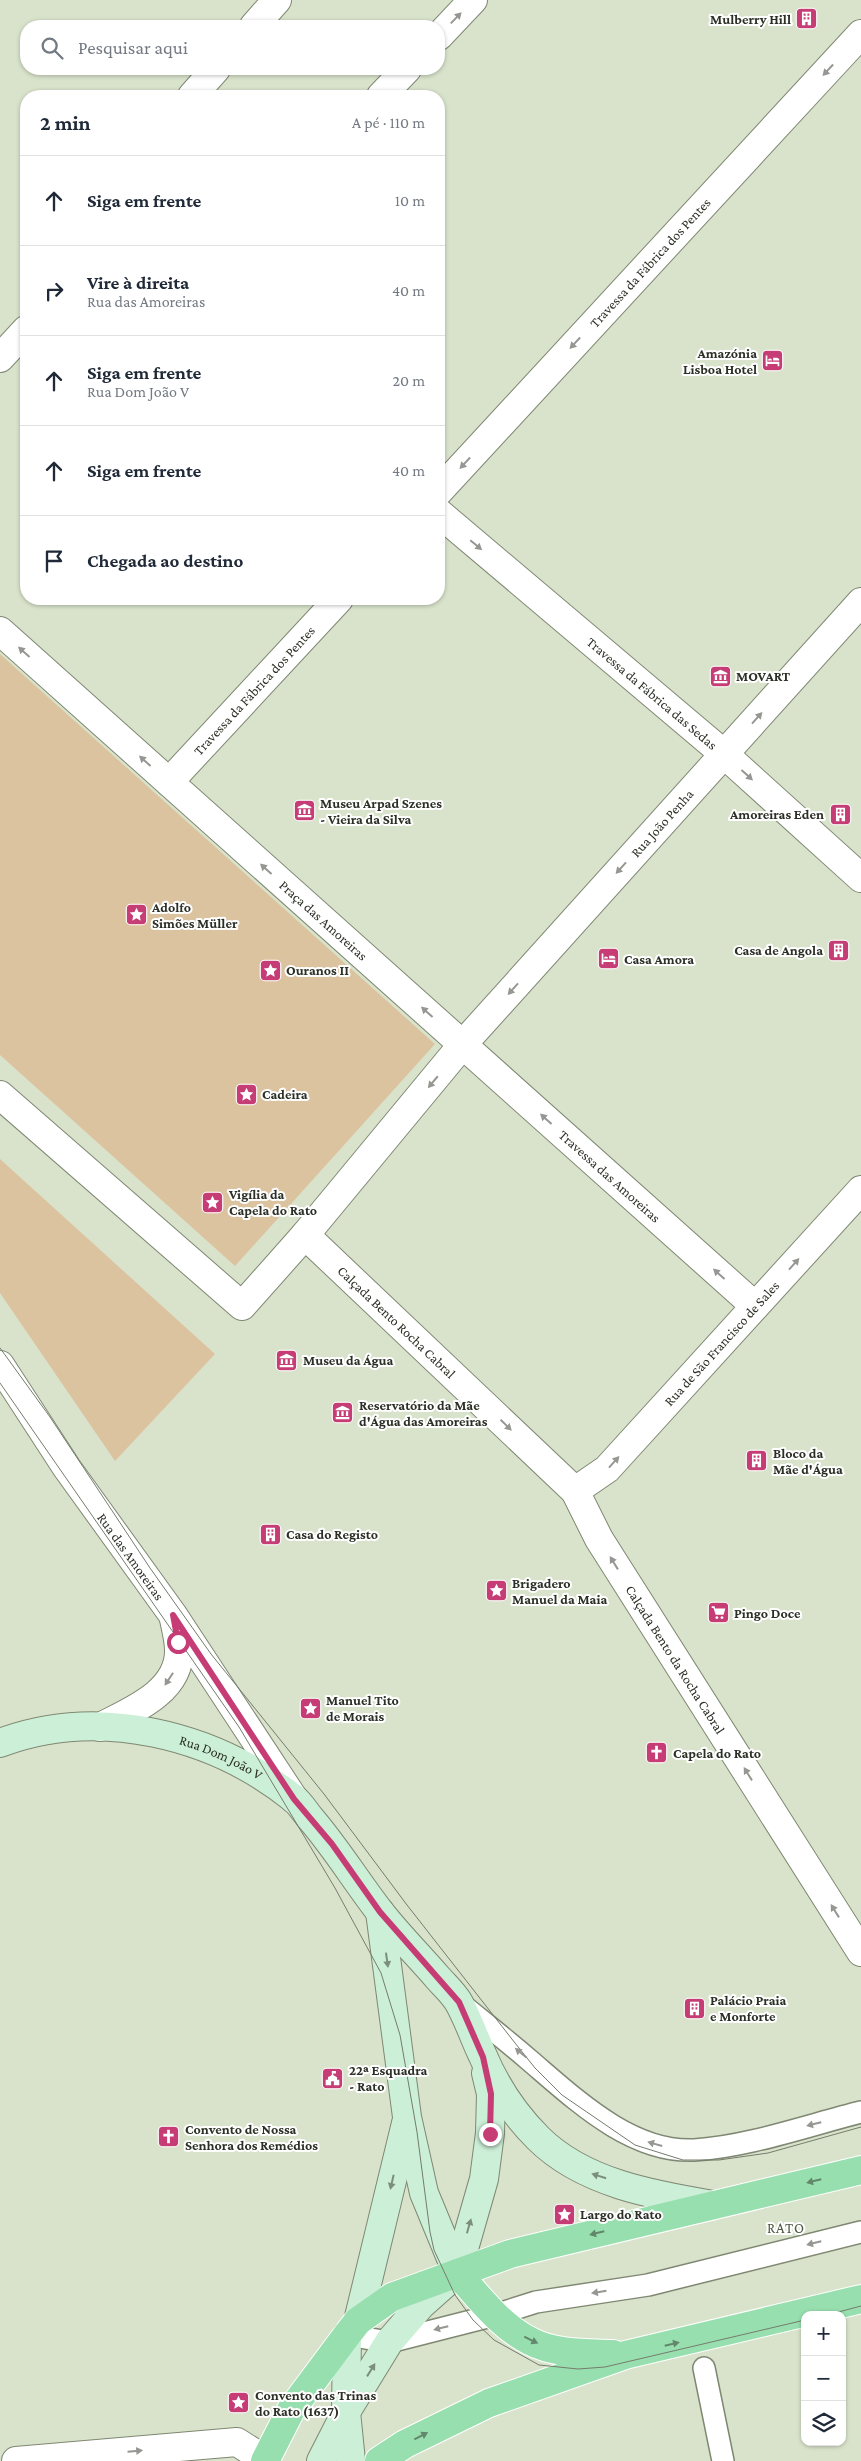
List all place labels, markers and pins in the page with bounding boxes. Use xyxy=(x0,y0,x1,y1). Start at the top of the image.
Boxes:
building icon: Mulberry Hill xyxy=(795,7,819,31)
place label: Mulberry Hill xyxy=(710,11,791,27)
place label: Amazónia Lisboa Hotel xyxy=(683,345,757,377)
hotel icon: Amazónia Lisboa Hotel xyxy=(761,349,785,373)
museum icon: MOVART xyxy=(708,664,732,688)
place label: MOVART xyxy=(736,668,791,684)
place label: Museu Arpad Szenes - Vieira da Silva xyxy=(320,795,442,827)
museum icon: Museu Arpad Szenes - Vieira da Silva xyxy=(292,799,316,823)
building icon: Amoreiras Eden xyxy=(828,802,852,826)
place label: Amoreiras Eden xyxy=(729,806,824,822)
place label: Adolfo Simões Müller xyxy=(151,899,238,931)
place icon: Adolfo Simões Müller xyxy=(124,903,148,927)
building icon: Casa de Angola xyxy=(827,938,851,962)
place label: Casa de Angola xyxy=(734,942,823,958)
hotel icon: Casa Amora xyxy=(596,947,620,971)
place label: Casa Amora xyxy=(624,951,694,967)
place icon: Ouranos II xyxy=(258,958,282,982)
place label: Ouranos II xyxy=(286,962,349,978)
place icon: Cadeira xyxy=(234,1082,258,1106)
place label: Cadeira xyxy=(262,1086,308,1102)
place label: Vigília da Capela do Rato xyxy=(228,1186,317,1218)
place icon: Vigília da Capela do Rato xyxy=(201,1190,225,1214)
museum icon: Museu da Água xyxy=(275,1348,299,1372)
place label: Museu da Água xyxy=(303,1352,393,1368)
place label: Reservatório da Mãe d'Água das Amoreiras xyxy=(359,1397,488,1429)
museum icon: Reservatório da Mãe d'Água das Amoreiras xyxy=(331,1401,355,1425)
place label: Bloco da Mãe d'Água xyxy=(773,1445,843,1477)
building icon: Bloco da Mãe d'Água xyxy=(745,1449,769,1473)
building icon: Casa do Registo xyxy=(258,1522,282,1546)
place label: Casa do Registo xyxy=(286,1526,378,1542)
place label: Brigadero Manuel da Maia xyxy=(512,1575,607,1607)
place icon: Brigadero Manuel da Maia xyxy=(484,1579,508,1603)
supermarket icon: Pingo Doce xyxy=(706,1601,730,1625)
place label: Pingo Doce xyxy=(734,1605,801,1621)
place label: Manuel Tito de Morais xyxy=(326,1692,399,1724)
place icon: Manuel Tito de Morais xyxy=(298,1696,322,1720)
church icon: Capela do Rato xyxy=(645,1741,669,1765)
place label: Capela do Rato xyxy=(673,1745,761,1761)
place label: Palácio Praia e Monforte xyxy=(710,1992,787,2024)
building icon: Palácio Praia e Monforte xyxy=(682,1996,706,2020)
place label: 22ª Esquadra - Rato xyxy=(349,2062,427,2094)
public building icon: 22ª Esquadra - Rato xyxy=(321,2066,345,2090)
place label: Convento de Nossa Senhora dos Remédios xyxy=(185,2121,318,2153)
church icon: Convento de Nossa Senhora dos Remédios xyxy=(157,2125,181,2149)
place icon: Largo do Rato xyxy=(552,2202,576,2226)
place label: Largo do Rato xyxy=(580,2206,662,2222)
place label: Convento das Trinas do Rato (1637) xyxy=(255,2387,376,2420)
place icon: Convento das Trinas do Rato (1637) xyxy=(227,2391,251,2415)

